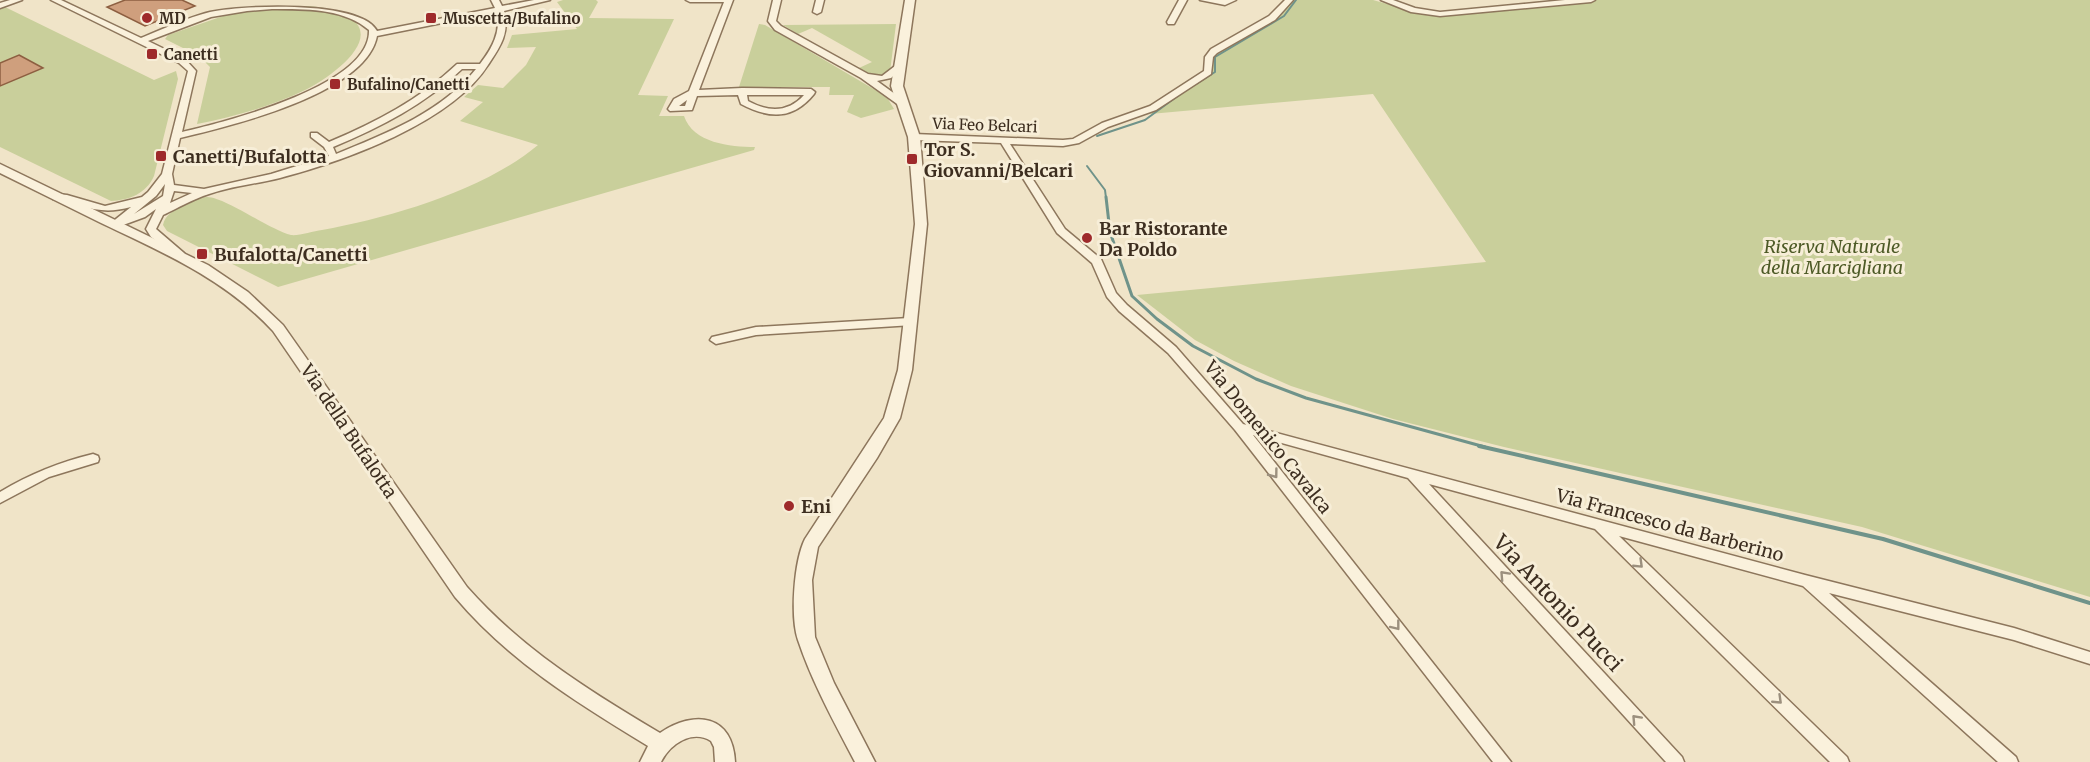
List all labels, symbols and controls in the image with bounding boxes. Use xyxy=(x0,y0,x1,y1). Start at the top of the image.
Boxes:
place label: MD xyxy=(159,9,186,28)
place label: Muscetta/Bufalino xyxy=(443,9,580,28)
marker: MD xyxy=(140,11,154,25)
marker: Muscetta/Bufalino xyxy=(424,11,438,25)
place label: Canetti xyxy=(164,45,218,64)
marker: Canetti xyxy=(145,47,159,61)
place label: Bufalino/Canetti xyxy=(347,75,470,94)
marker: Bufalino/Canetti xyxy=(328,77,342,91)
street label: Via Feo Belcari xyxy=(931,114,1038,136)
place label: Tor S. Giovanni/Belcari xyxy=(924,138,1073,182)
place label: Canetti/Bufalotta xyxy=(173,145,327,168)
marker: Canetti/Bufalotta xyxy=(154,149,168,163)
marker: Tor S. Giovanni/Belcari xyxy=(905,152,919,166)
place label: Bar Ristorante Da Poldo xyxy=(1099,217,1228,261)
marker: Bar Ristorante Da Poldo xyxy=(1080,231,1094,245)
park label: Riserva Naturale della Marcigliana xyxy=(1761,235,1903,279)
place label: Bufalotta/Canetti xyxy=(214,243,368,266)
marker: Bufalotta/Canetti xyxy=(195,247,209,261)
street label: Via Domenico Cavalca xyxy=(1199,355,1337,518)
street label: Via della Bufalotta xyxy=(295,359,403,503)
one-way arrow xyxy=(1267,467,1278,478)
street label: Via Francesco da Barberino xyxy=(1553,483,1786,566)
place label: Eni xyxy=(801,495,831,518)
marker: Eni xyxy=(782,499,796,513)
street label: Via Antonio Pucci xyxy=(1487,528,1629,677)
one-way arrow xyxy=(1631,557,1642,568)
one-way arrow xyxy=(1500,571,1511,582)
one-way arrow xyxy=(1389,620,1400,631)
one-way arrow xyxy=(1771,693,1782,704)
one-way arrow xyxy=(1632,715,1643,726)

